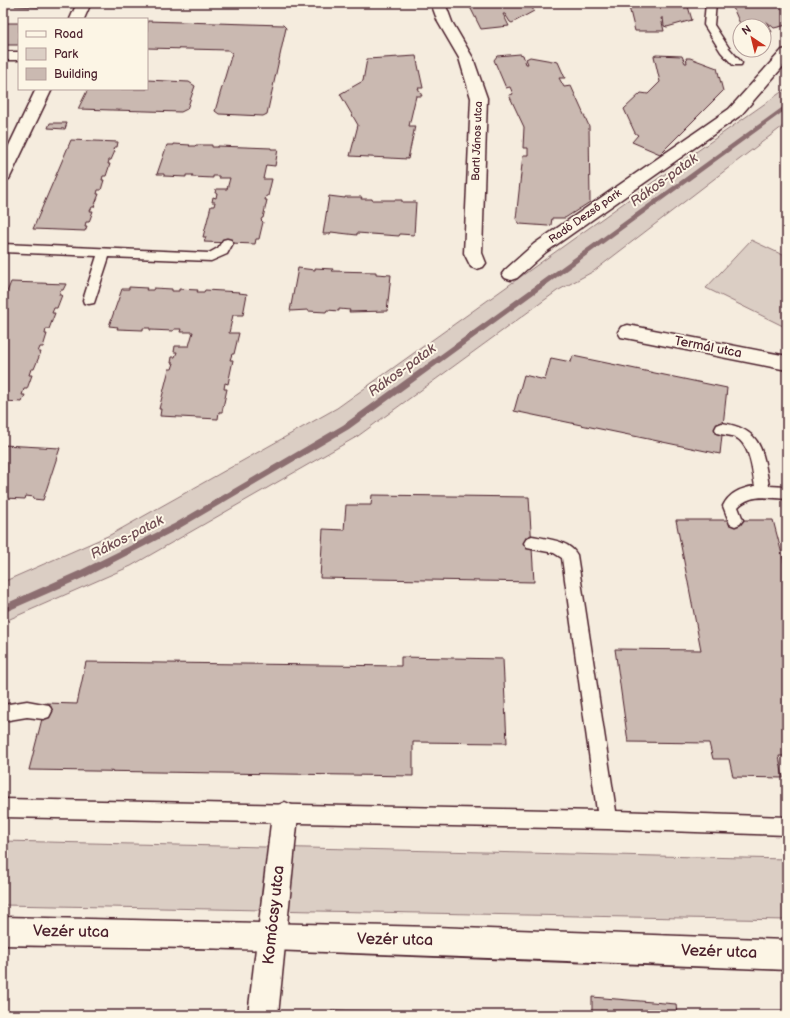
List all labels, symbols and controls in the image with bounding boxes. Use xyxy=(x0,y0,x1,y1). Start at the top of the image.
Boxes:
legend xyxy=(18,18,148,90)
north arrow xyxy=(732,18,772,58)
text: N xyxy=(739,23,754,38)
text: Road xyxy=(54,27,83,42)
text: Park xyxy=(54,47,78,62)
text: Building xyxy=(54,67,98,82)
street label: Bartl János utca xyxy=(469,101,485,181)
water label: Rákos-patak xyxy=(627,149,702,210)
street label: Radó Dezső park xyxy=(546,186,624,246)
street label: Termál utca xyxy=(673,333,743,361)
water label: Rákos-patak xyxy=(365,339,440,400)
water label: Rákos-patak xyxy=(88,511,167,563)
street label: Komócsy utca xyxy=(259,864,289,966)
street label: Vezér utca xyxy=(33,922,109,942)
street label: Vezér utca xyxy=(357,930,433,950)
street label: Vezér utca xyxy=(681,941,757,963)

